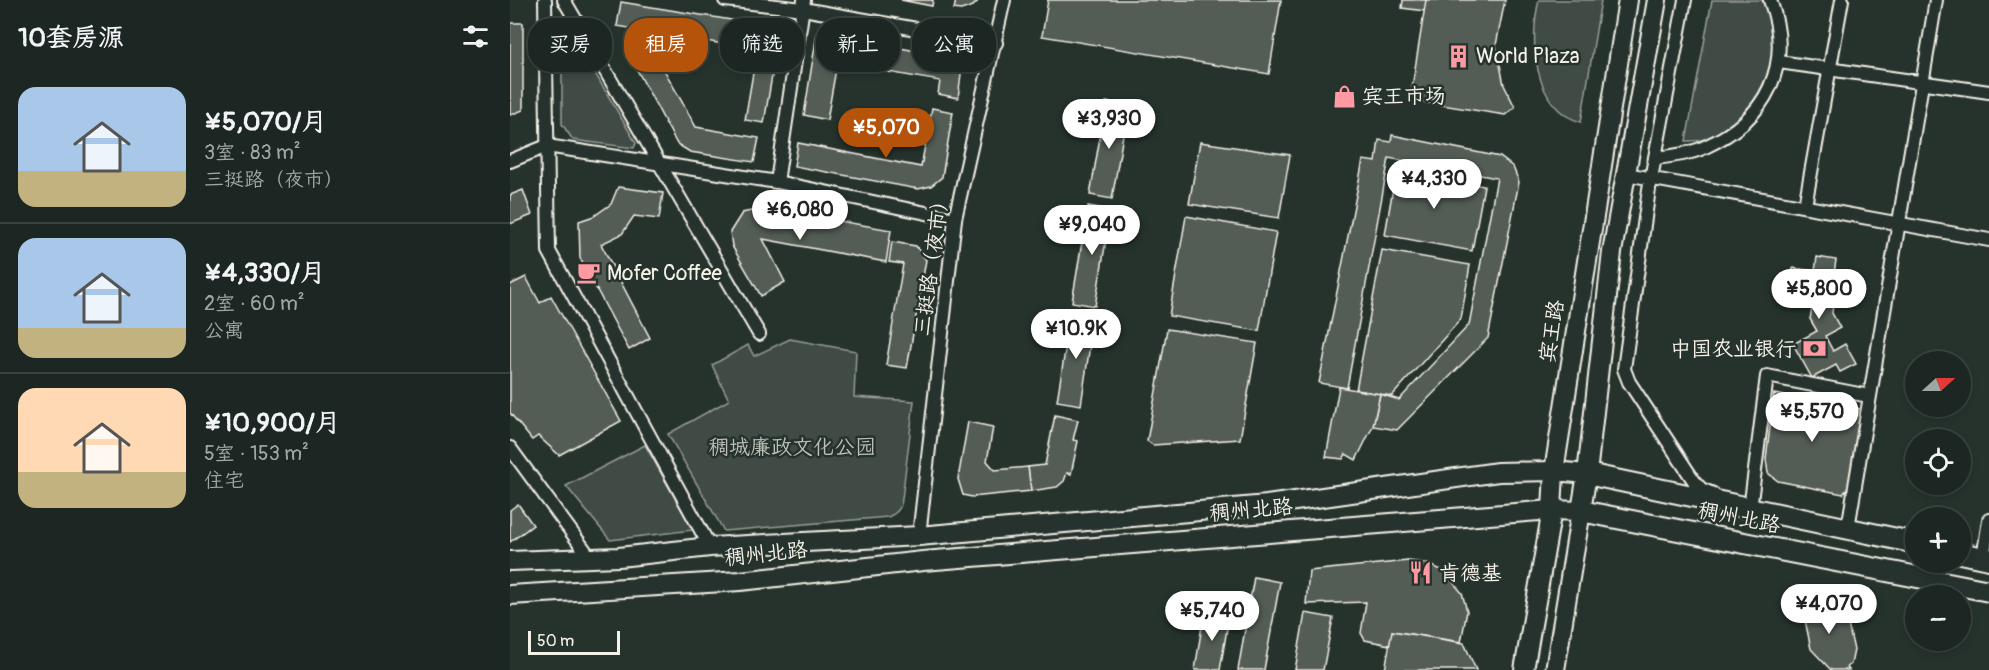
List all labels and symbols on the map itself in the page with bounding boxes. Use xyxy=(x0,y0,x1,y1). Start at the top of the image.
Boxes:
building icon: World Plaza xyxy=(1445,43,1471,69)
place label: World Plaza xyxy=(1476,43,1580,70)
shop icon: 宾王市场 xyxy=(1331,83,1357,109)
place label: 宾王市场 xyxy=(1362,83,1446,110)
pin: ¥3,930 xyxy=(1060,99,1158,150)
pin: ¥5,070 xyxy=(837,108,935,159)
pin: ¥4,330 xyxy=(1385,159,1483,210)
street label: 三挺路（夜市） xyxy=(908,188,956,338)
pin: ¥6,080 xyxy=(751,190,849,241)
pin: ¥9,040 xyxy=(1043,205,1141,256)
cafe icon: Mofer Coffee xyxy=(576,260,602,286)
place label: Mofer Coffee xyxy=(607,260,722,287)
pin: ¥5,800 xyxy=(1770,269,1868,320)
street label: 宾王路 xyxy=(1534,298,1570,364)
pin: ¥10.9K xyxy=(1027,309,1125,360)
place label: 中国农业银行 xyxy=(1670,336,1796,363)
bank icon: 中国农业银行 xyxy=(1801,336,1827,362)
north arrow xyxy=(1905,351,1971,417)
pin: ¥5,570 xyxy=(1763,392,1861,443)
park label: 稠城廉政文化公园 xyxy=(708,434,876,461)
street label: 稠州北路 xyxy=(1208,493,1294,527)
street label: 稠州北路 xyxy=(1695,497,1783,539)
street label: 稠州北路 xyxy=(723,536,809,572)
restaurant icon: 肯德基 xyxy=(1408,560,1434,586)
place label: 肯德基 xyxy=(1439,560,1502,587)
pin: ¥4,070 xyxy=(1780,584,1878,635)
pin: ¥5,740 xyxy=(1163,591,1261,642)
scale bar xyxy=(528,628,620,656)

